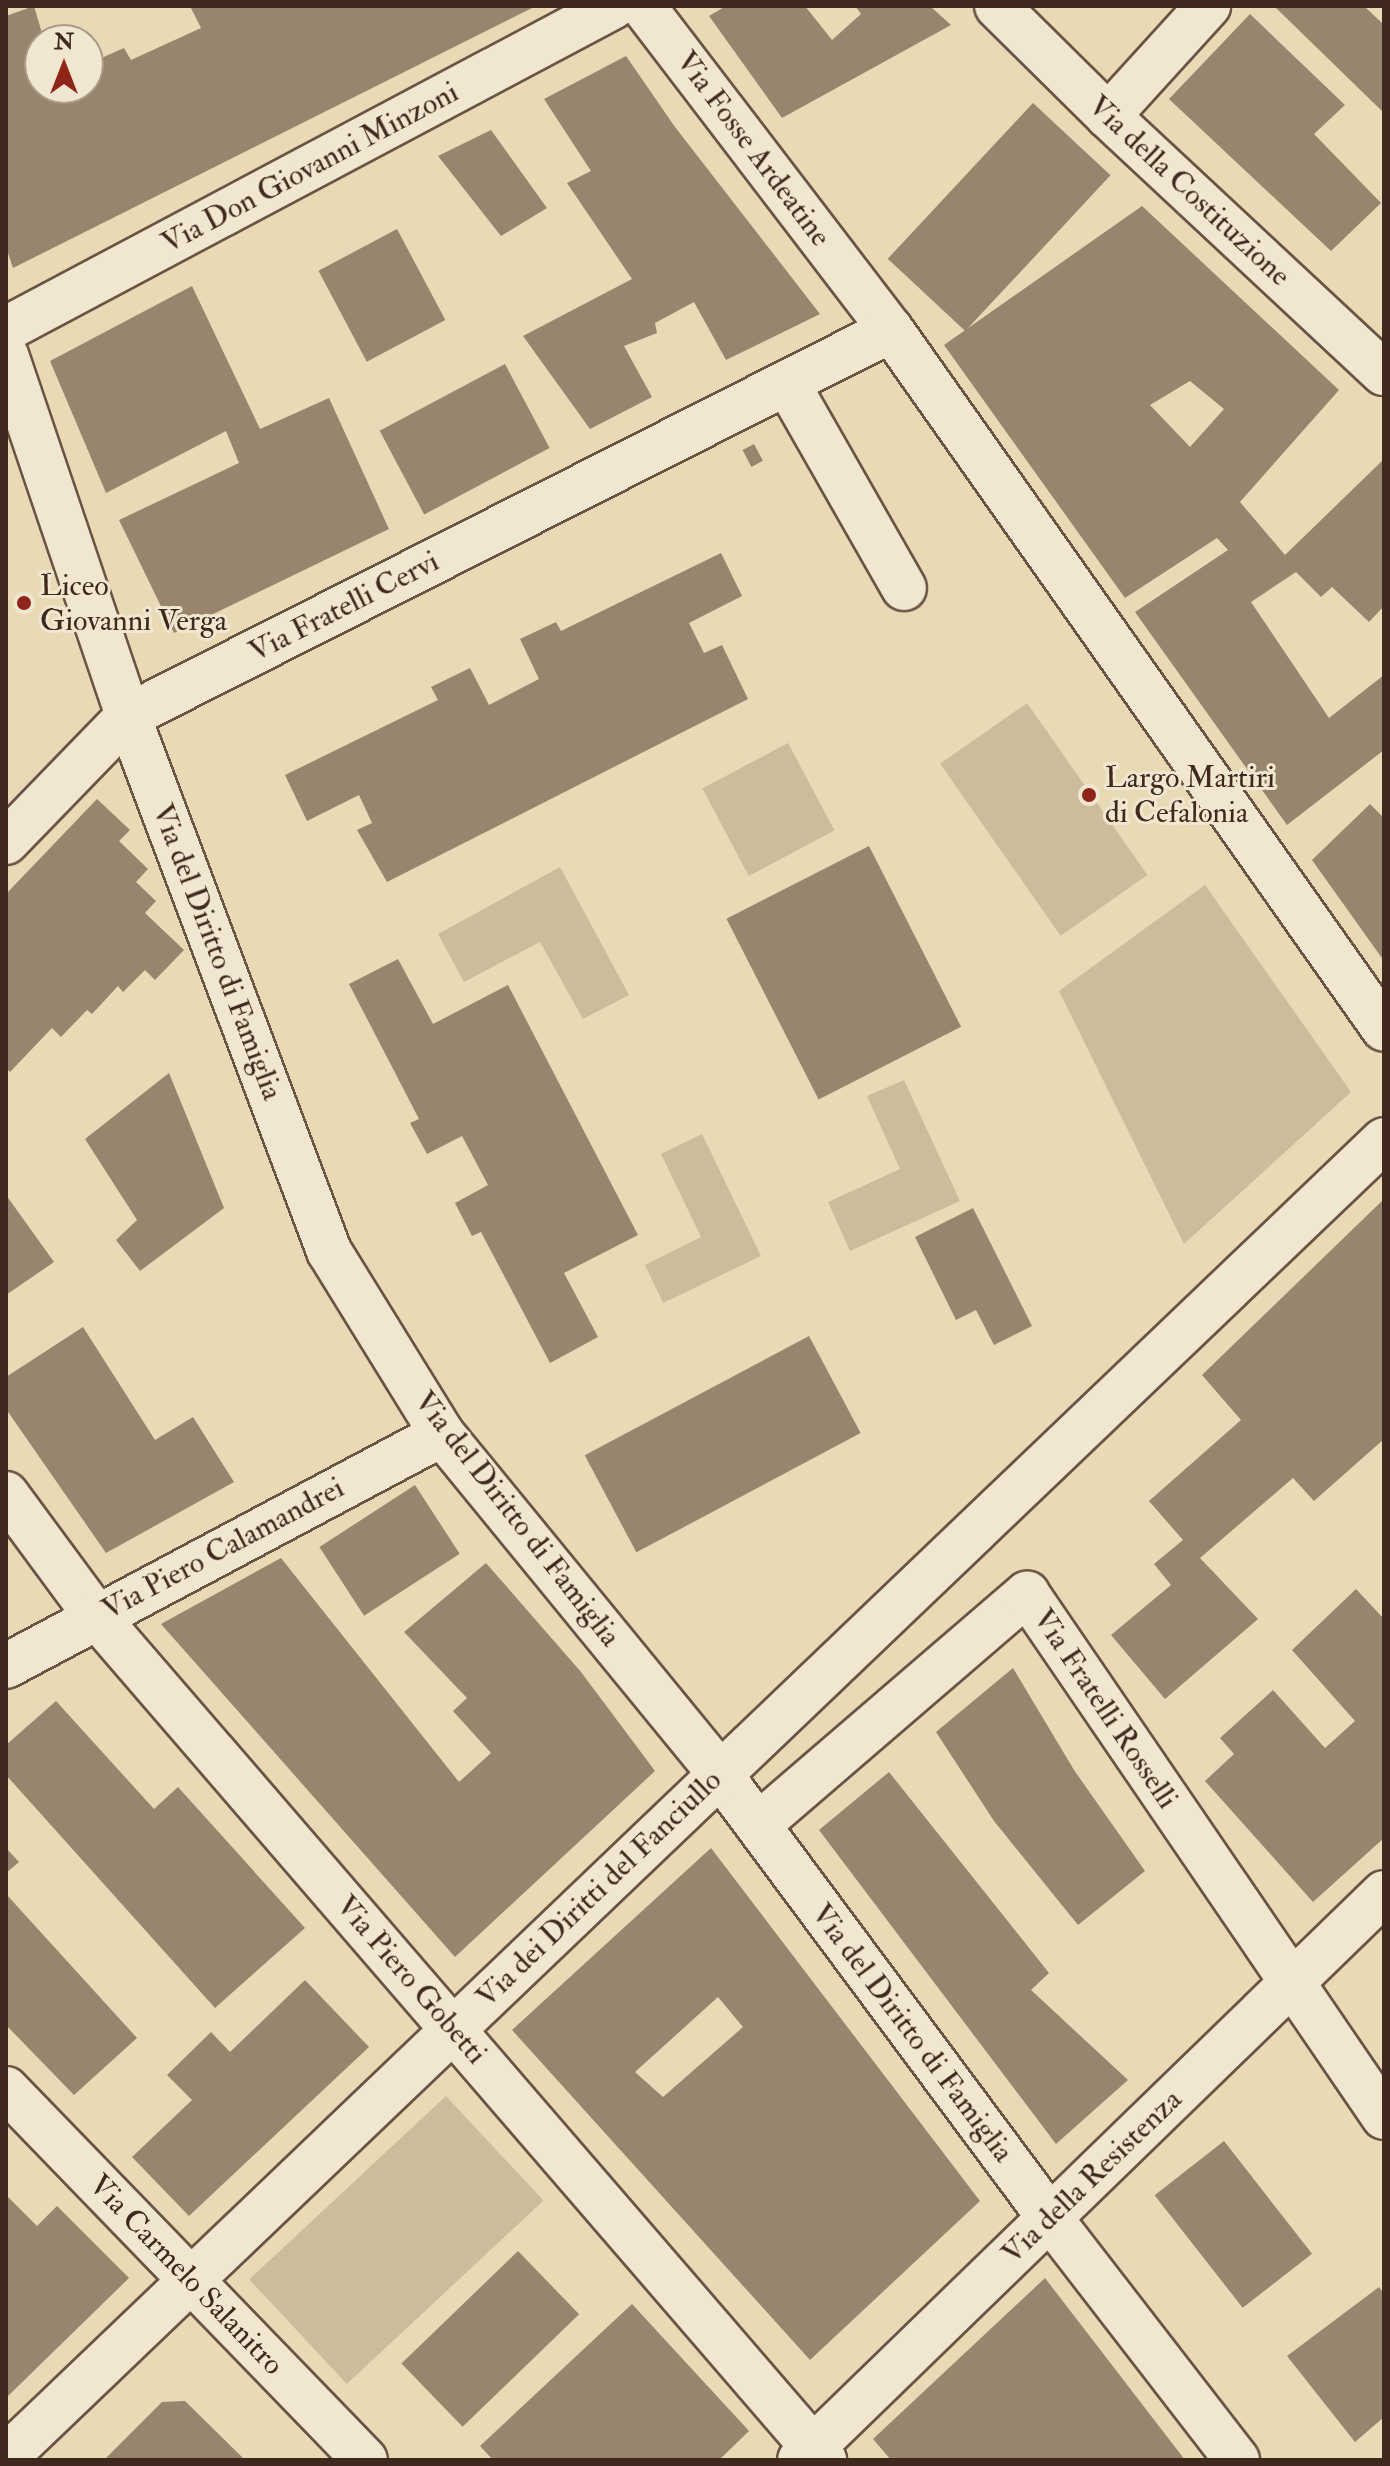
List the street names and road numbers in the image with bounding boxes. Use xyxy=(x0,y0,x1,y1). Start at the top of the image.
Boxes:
street label: Via Fosse Ardeatine xyxy=(668,44,838,254)
street label: Via Don Giovanni Minzoni xyxy=(155,74,465,262)
street label: Via della Costituzione xyxy=(1080,88,1298,294)
street label: Via Fratelli Cervi xyxy=(243,544,445,670)
street label: Via del Diritto di Famiglia xyxy=(144,799,290,1105)
street label: Via del Diritto di Famiglia xyxy=(406,1384,628,1654)
street label: Via Piero Calamandrei xyxy=(96,1470,350,1628)
street label: Via Fratelli Rosselli xyxy=(1025,1602,1185,1816)
street label: Via dei Diritti del Fanciullo xyxy=(469,1763,729,2015)
street label: Via Piero Gobetti xyxy=(328,1888,494,2072)
street label: Via del Diritto di Famiglia xyxy=(803,1897,1021,2169)
street label: Via della Resistenza xyxy=(995,2082,1189,2272)
street label: Via Carmelo Salanitro xyxy=(81,2167,291,2383)

